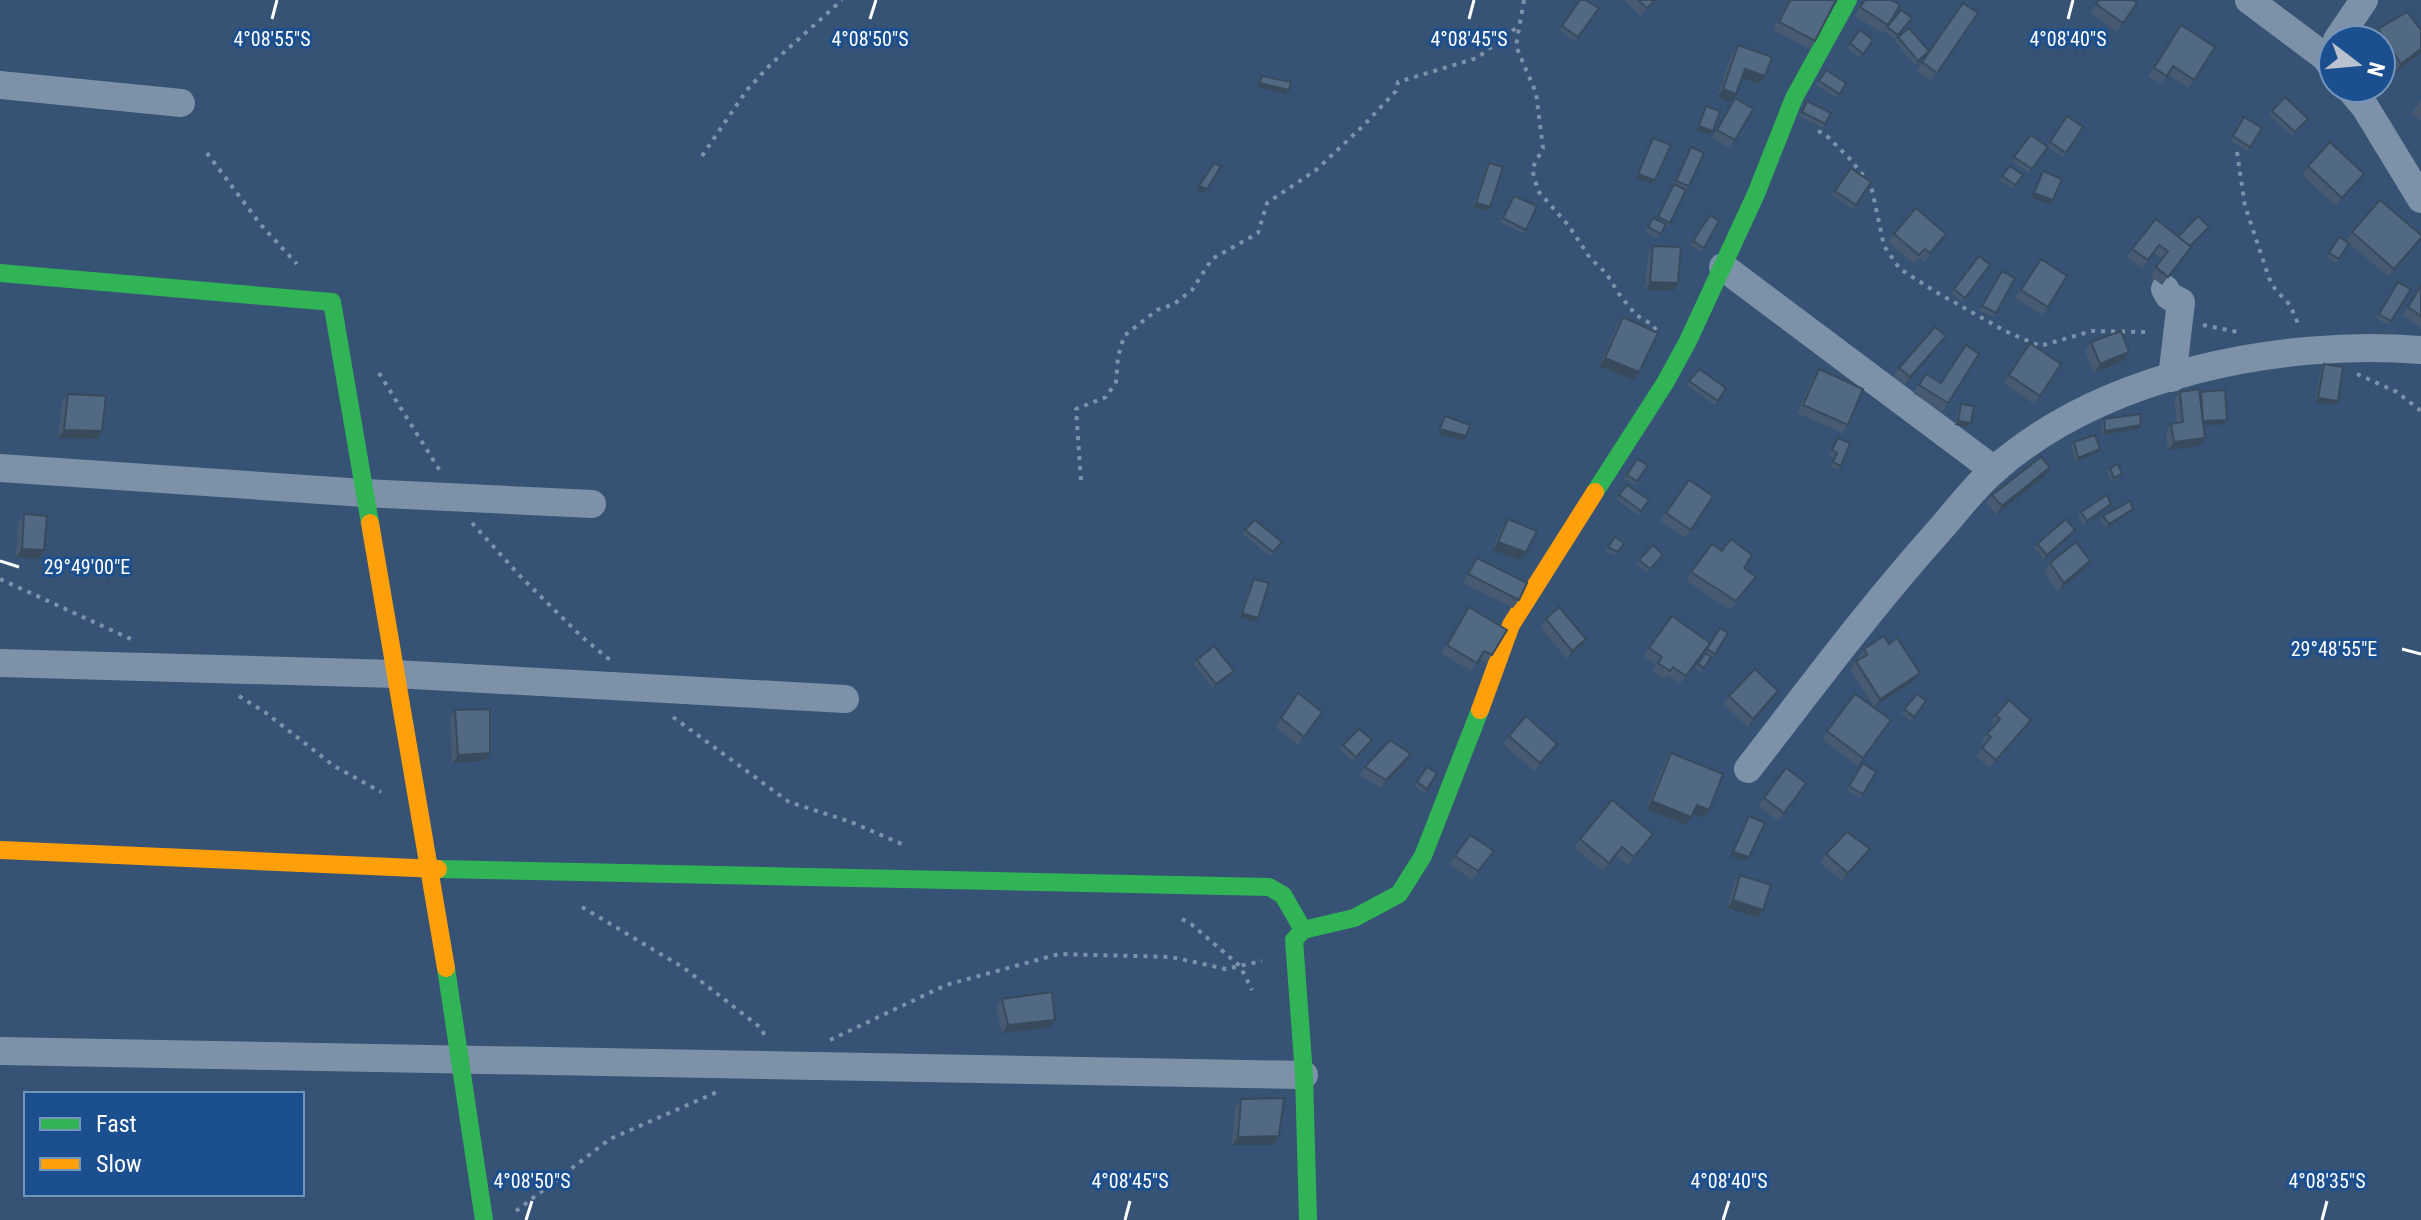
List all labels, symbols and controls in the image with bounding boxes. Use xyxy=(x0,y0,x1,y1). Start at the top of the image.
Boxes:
north arrow xyxy=(2317,24,2397,104)
text: 4°08'55"S xyxy=(233,27,311,51)
text: 4°08'50"S xyxy=(831,27,909,51)
text: 4°08'45"S xyxy=(1430,27,1508,51)
text: 4°08'40"S xyxy=(2029,27,2107,51)
text: N xyxy=(2362,59,2390,79)
text: 29°49'00"E xyxy=(44,555,130,579)
text: 29°48'55"E xyxy=(2291,637,2377,661)
legend xyxy=(24,1092,304,1196)
text: Fast xyxy=(96,1110,137,1138)
text: Slow xyxy=(96,1150,142,1178)
text: 4°08'50"S xyxy=(493,1169,571,1193)
text: 4°08'45"S xyxy=(1091,1169,1169,1193)
text: 4°08'40"S xyxy=(1690,1169,1768,1193)
text: 4°08'35"S xyxy=(2288,1169,2366,1193)

